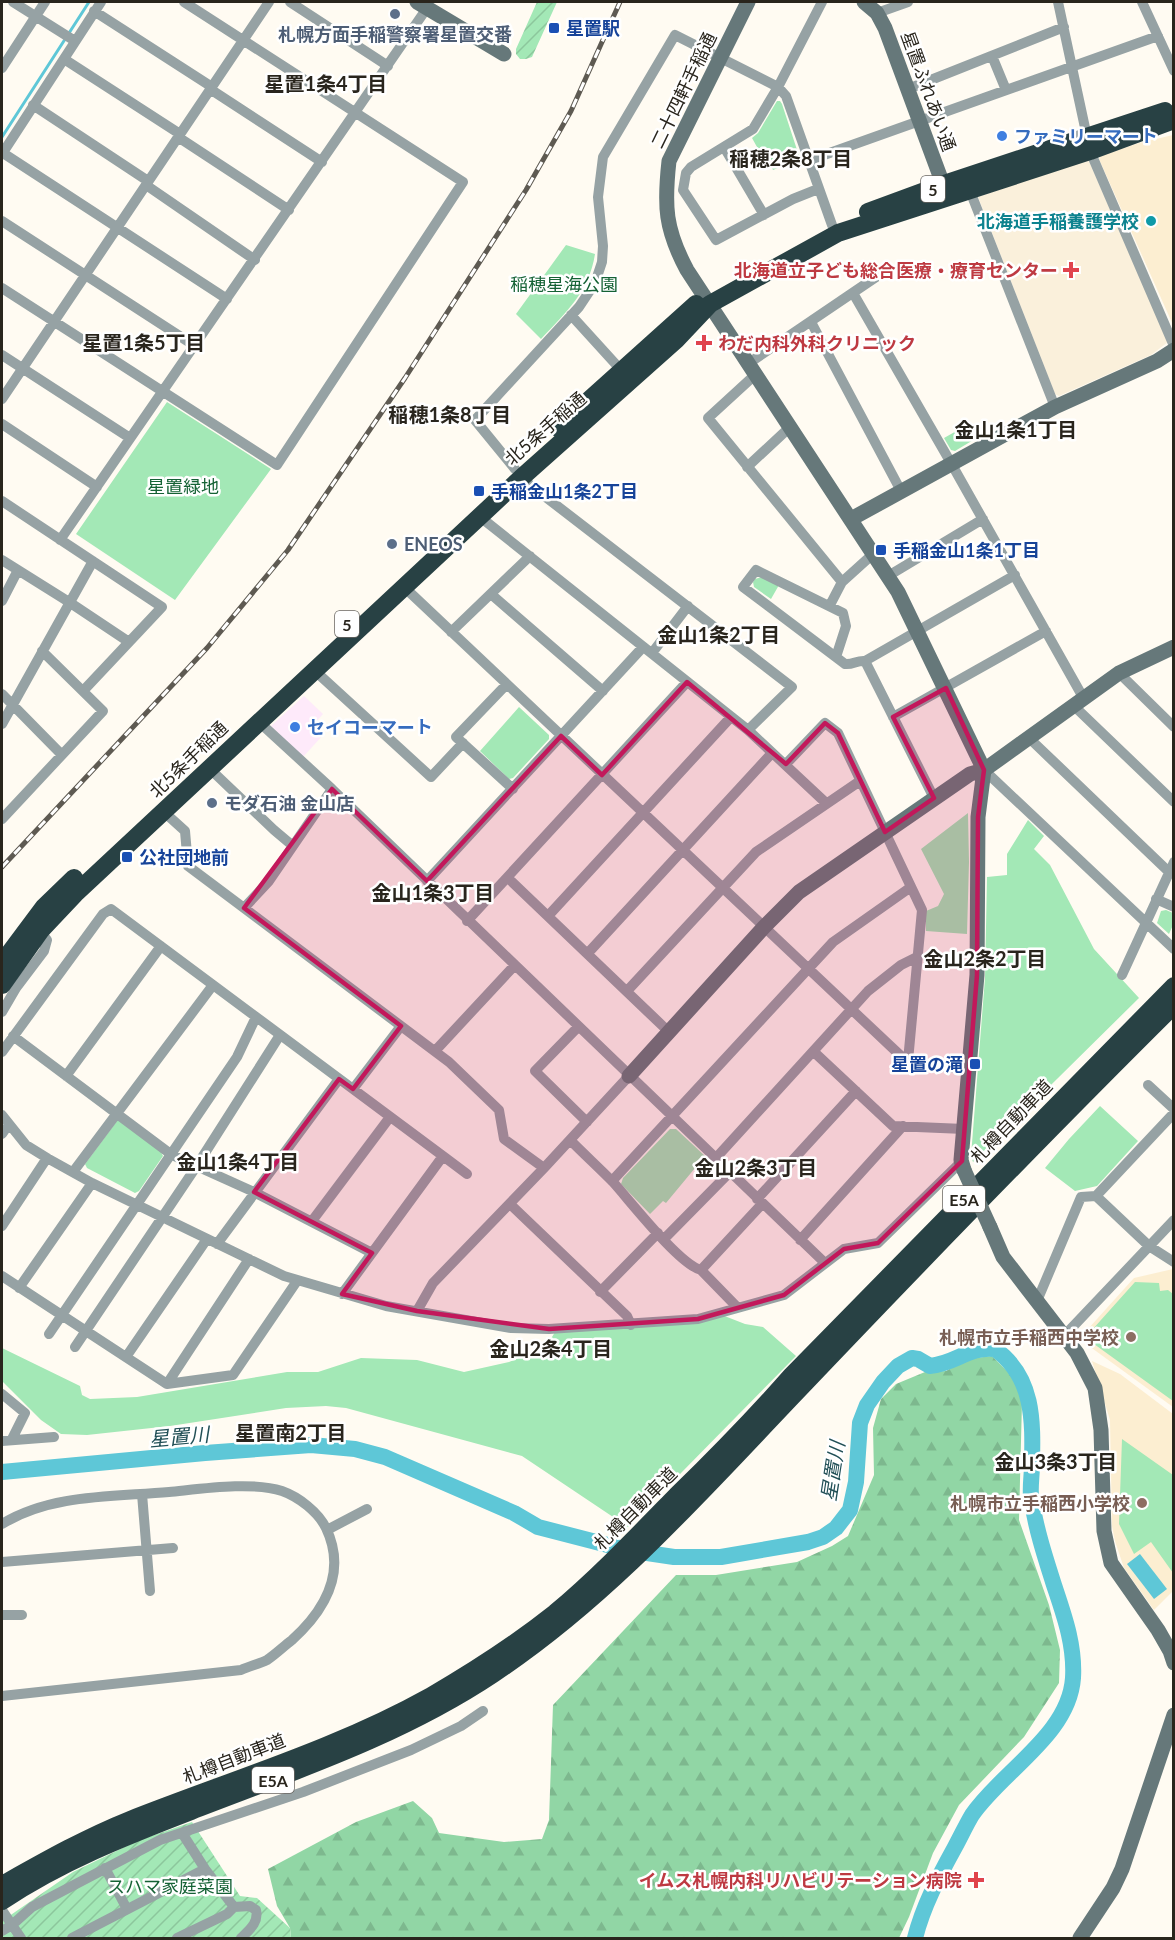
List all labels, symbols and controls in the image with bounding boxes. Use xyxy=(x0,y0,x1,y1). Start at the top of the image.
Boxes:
marker: 札幌方面手稲警察署星置交番 xyxy=(388,7,402,21)
place label: 星置駅 xyxy=(566,17,620,39)
marker: 星置駅 xyxy=(547,21,561,35)
place label: 札幌方面手稲警察署星置交番 xyxy=(278,23,512,45)
street label: 星置ふれあい通 xyxy=(897,28,961,154)
street label: 二十四軒手稲通 xyxy=(645,29,721,151)
district label: 星置1条4丁目 xyxy=(264,71,388,95)
place label: ファミリーマート xyxy=(1014,125,1158,147)
marker: ファミリーマート xyxy=(995,129,1009,143)
district label: 稲穂2条8丁目 xyxy=(729,146,853,170)
road number: 5 xyxy=(921,176,945,202)
place label: 北海道手稲養護学校 xyxy=(977,210,1139,232)
marker: 北海道手稲養護学校 xyxy=(1144,214,1158,228)
place label: 北海道立子ども総合医療・療育センター xyxy=(734,259,1058,281)
marker: 北海道立子ども総合医療・療育センター xyxy=(1062,261,1080,279)
park label: 稲穂星海公園 xyxy=(510,273,618,295)
district label: 星置1条5丁目 xyxy=(82,330,206,354)
place label: わだ内科外科クリニック xyxy=(718,332,916,354)
marker: わだ内科外科クリニック xyxy=(695,334,713,352)
street label: 北5条手稲通 xyxy=(500,387,590,469)
district label: 稲穂1条8丁目 xyxy=(388,402,512,426)
district label: 金山1条1丁目 xyxy=(954,417,1078,441)
park label: 星置緑地 xyxy=(147,475,219,497)
place label: 手稲金山1条2丁目 xyxy=(491,480,638,502)
marker: 手稲金山1条2丁目 xyxy=(472,484,486,498)
place label: ENEOS xyxy=(404,533,463,555)
marker: ENEOS xyxy=(385,537,399,551)
place label: 手稲金山1条1丁目 xyxy=(893,539,1040,561)
marker: 手稲金山1条1丁目 xyxy=(874,543,888,557)
road number: 5 xyxy=(335,611,359,637)
district label: 金山1条2丁目 xyxy=(657,622,781,646)
street label: 北5条手稲通 xyxy=(144,716,232,802)
place label: セイコーマート xyxy=(307,716,433,738)
marker: セイコーマート xyxy=(288,720,302,734)
place label: モダ石油 金山店 xyxy=(224,792,354,814)
marker: モダ石油 金山店 xyxy=(205,796,219,810)
place label: 公社団地前 xyxy=(139,846,229,868)
marker: 公社団地前 xyxy=(120,850,134,864)
district label: 金山1条3丁目 xyxy=(371,880,495,904)
district label: 金山2条2丁目 xyxy=(923,946,1047,970)
place label: 星置の滝 xyxy=(891,1053,963,1075)
marker: 星置の滝 xyxy=(968,1057,982,1071)
street label: 札樽自動車道 xyxy=(966,1075,1056,1167)
district label: 金山1条4丁目 xyxy=(176,1149,300,1173)
district label: 金山2条3丁目 xyxy=(694,1155,818,1179)
road number: E5A xyxy=(943,1186,985,1212)
place label: 札幌市立手稲西中学校 xyxy=(939,1326,1119,1348)
marker: 札幌市立手稲西中学校 xyxy=(1124,1330,1138,1344)
district label: 金山2条4丁目 xyxy=(489,1336,613,1360)
district label: 星置南2丁目 xyxy=(235,1420,347,1444)
water label: 星置川 xyxy=(148,1421,212,1451)
water label: 星置川 xyxy=(815,1438,849,1503)
district label: 金山3条3丁目 xyxy=(994,1449,1118,1473)
street label: 札樽自動車道 xyxy=(589,1462,681,1554)
place label: 札幌市立手稲西小学校 xyxy=(950,1492,1130,1514)
marker: 札幌市立手稲西小学校 xyxy=(1135,1496,1149,1510)
street label: 札樽自動車道 xyxy=(180,1728,288,1788)
road number: E5A xyxy=(252,1767,294,1793)
place label: イムス札幌内科リハビリテーション病院 xyxy=(639,1869,962,1891)
marker: イムス札幌内科リハビリテーション病院 xyxy=(967,1871,985,1889)
park label: スハマ家庭菜園 xyxy=(107,1875,233,1897)

